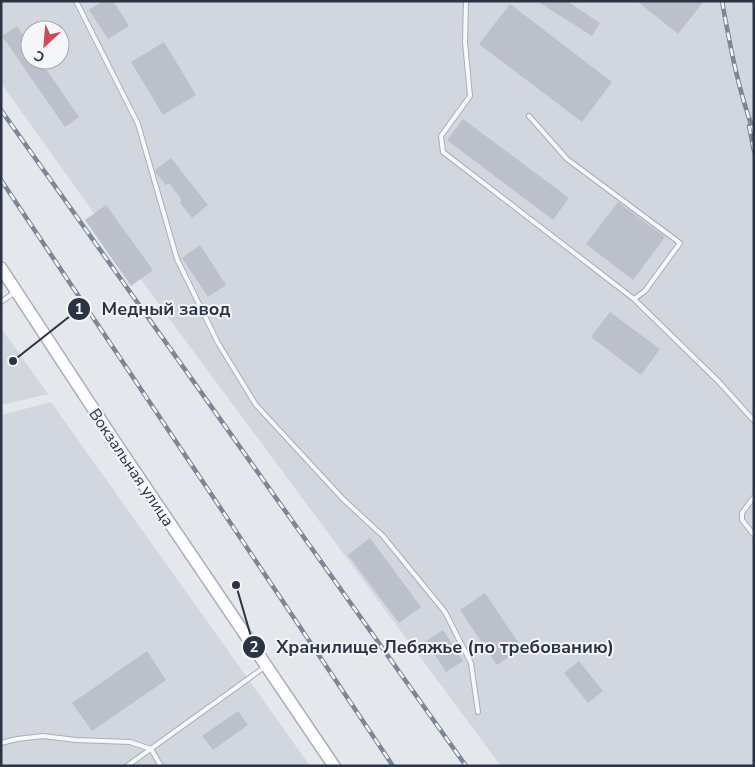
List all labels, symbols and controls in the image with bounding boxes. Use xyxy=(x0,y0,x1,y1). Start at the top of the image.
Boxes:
north arrow xyxy=(20,20,70,70)
text: С xyxy=(31,45,48,67)
callout: Медный завод xyxy=(66,292,240,325)
text: Медный завод xyxy=(102,297,230,321)
text: 1 xyxy=(74,299,84,319)
street label: Вокзальная улица xyxy=(83,404,179,531)
callout: Хранилище Лебяжье (по требованию) xyxy=(241,630,624,663)
text: Хранилище Лебяжье (по требованию) xyxy=(275,635,614,659)
text: 2 xyxy=(249,637,259,657)

